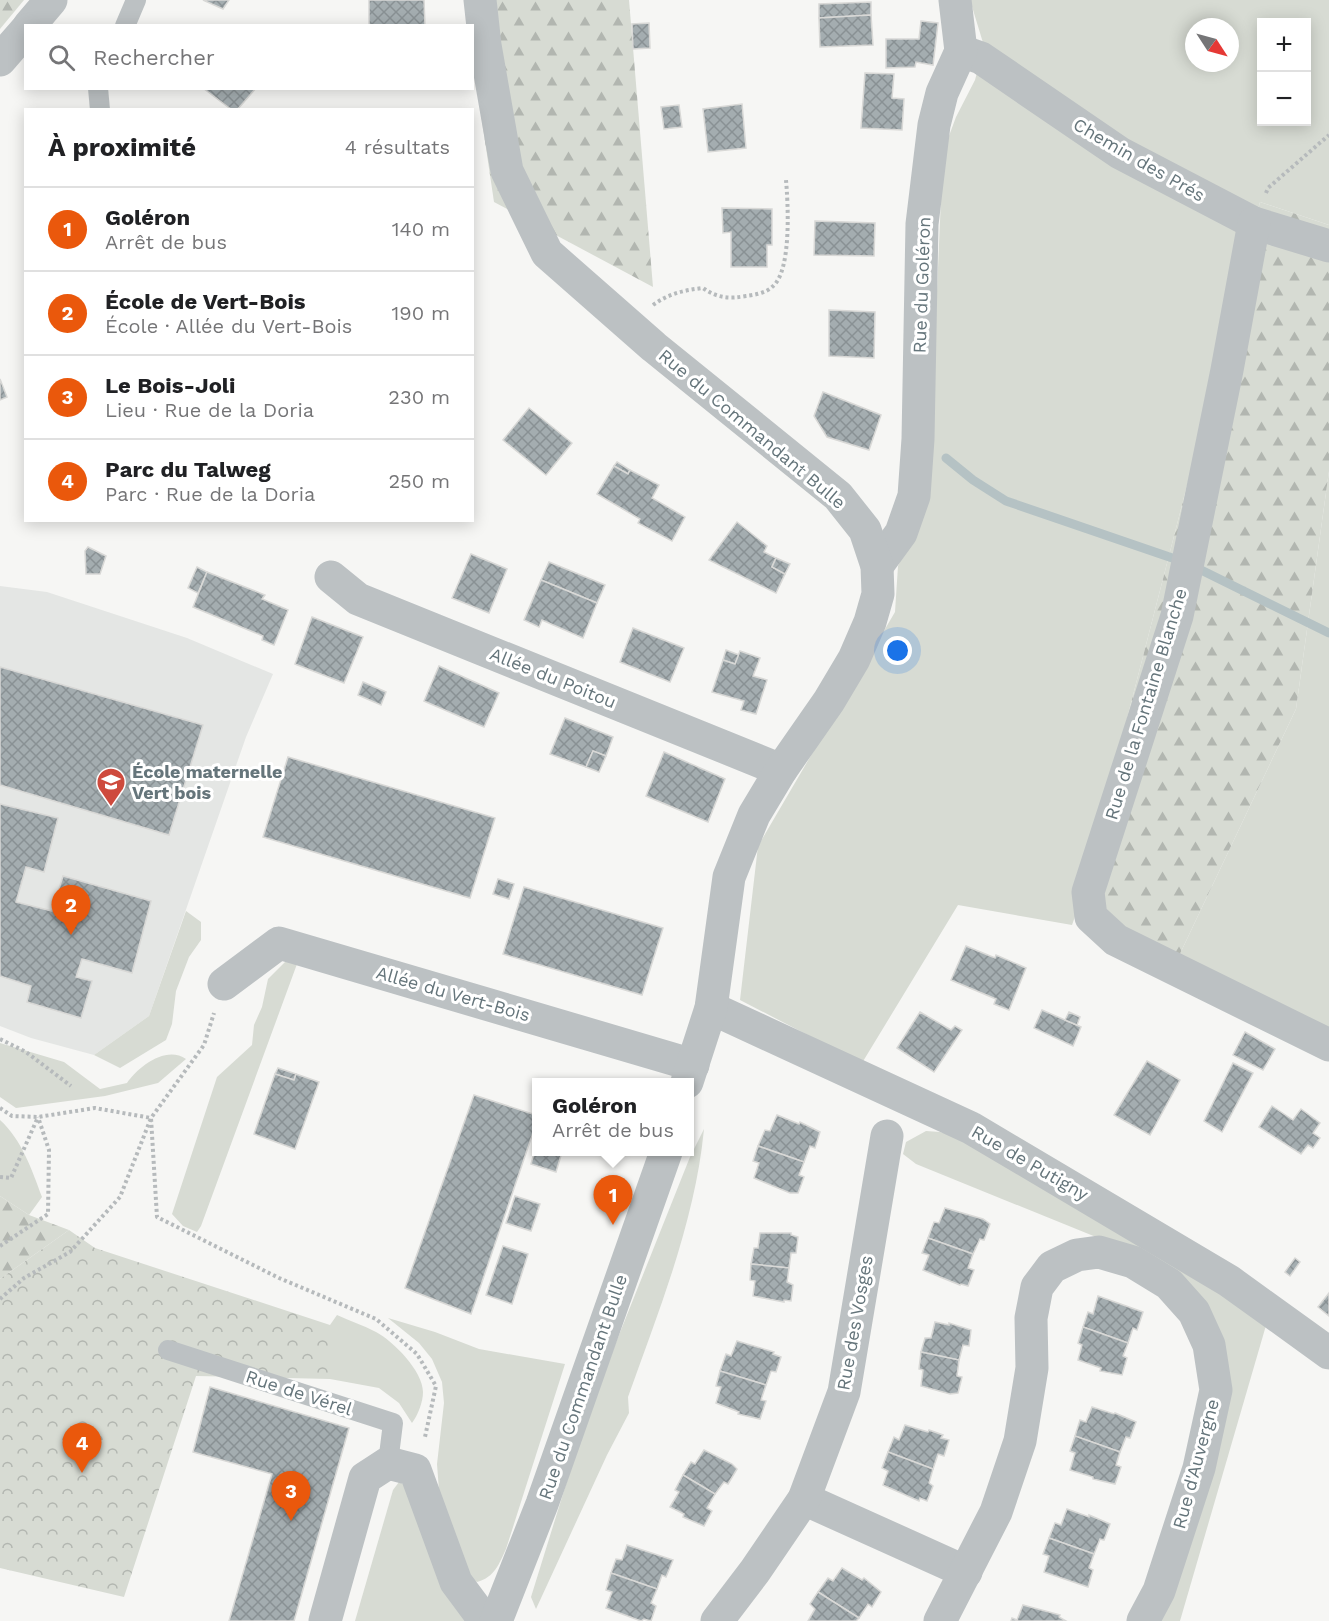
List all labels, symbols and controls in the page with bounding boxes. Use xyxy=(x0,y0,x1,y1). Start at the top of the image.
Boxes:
north arrow xyxy=(1185,18,1239,72)
map controls xyxy=(1257,18,1311,126)
button: + xyxy=(1257,18,1311,72)
search box xyxy=(24,24,474,90)
icon: search xyxy=(45,41,78,74)
text: Rechercher xyxy=(93,45,215,70)
button: − xyxy=(1257,72,1311,126)
street label: Chemin des Prés xyxy=(1070,113,1209,206)
text: À proximité xyxy=(48,132,196,162)
text: 4 résultats xyxy=(345,135,450,159)
text: Goléron xyxy=(105,205,190,230)
street label: Rue du Goléron xyxy=(909,216,934,354)
text: 1 xyxy=(63,217,72,241)
text: 140 m xyxy=(392,217,450,241)
text: Arrêt de bus xyxy=(105,230,227,254)
text: École de Vert-Bois xyxy=(105,289,306,314)
text: 2 xyxy=(62,301,73,325)
text: 190 m xyxy=(392,301,450,325)
text: École · Allée du Vert-Bois xyxy=(105,314,352,338)
street label: Rue du Commandant Bulle xyxy=(655,344,850,513)
text: Le Bois-Joli xyxy=(105,373,235,398)
text: 3 xyxy=(62,385,73,409)
text: 230 m xyxy=(388,385,450,409)
text: Lieu · Rue de la Doria xyxy=(105,398,314,422)
text: Parc du Talweg xyxy=(105,457,271,482)
text: 4 xyxy=(61,469,74,493)
text: 250 m xyxy=(388,469,450,493)
text: Parc · Rue de la Doria xyxy=(105,482,315,506)
street label: Rue de la Fontaine Blanche xyxy=(1100,586,1191,822)
your location xyxy=(883,636,912,665)
street label: Allée du Poitou xyxy=(487,643,619,712)
place label: École maternelle Vert bois xyxy=(132,761,282,803)
school or university icon: École maternelle Vert bois xyxy=(95,766,127,808)
pin: 2 xyxy=(52,886,90,935)
street label: Allée du Vert-Bois xyxy=(374,962,532,1026)
popup xyxy=(532,1078,694,1156)
text: Goléron xyxy=(552,1093,637,1118)
text: Arrêt de bus xyxy=(552,1118,674,1142)
street label: Rue de Putigny xyxy=(968,1121,1093,1205)
pin: 1 xyxy=(594,1176,632,1225)
street label: Rue des Vosges xyxy=(832,1254,877,1392)
street label: Rue du Commandant Bulle xyxy=(534,1271,631,1502)
street label: Rue de Vérel xyxy=(243,1365,356,1420)
street label: Rue d'Auvergne xyxy=(1168,1397,1223,1531)
pin: 4 xyxy=(62,1424,101,1473)
pin: 3 xyxy=(272,1472,310,1521)

